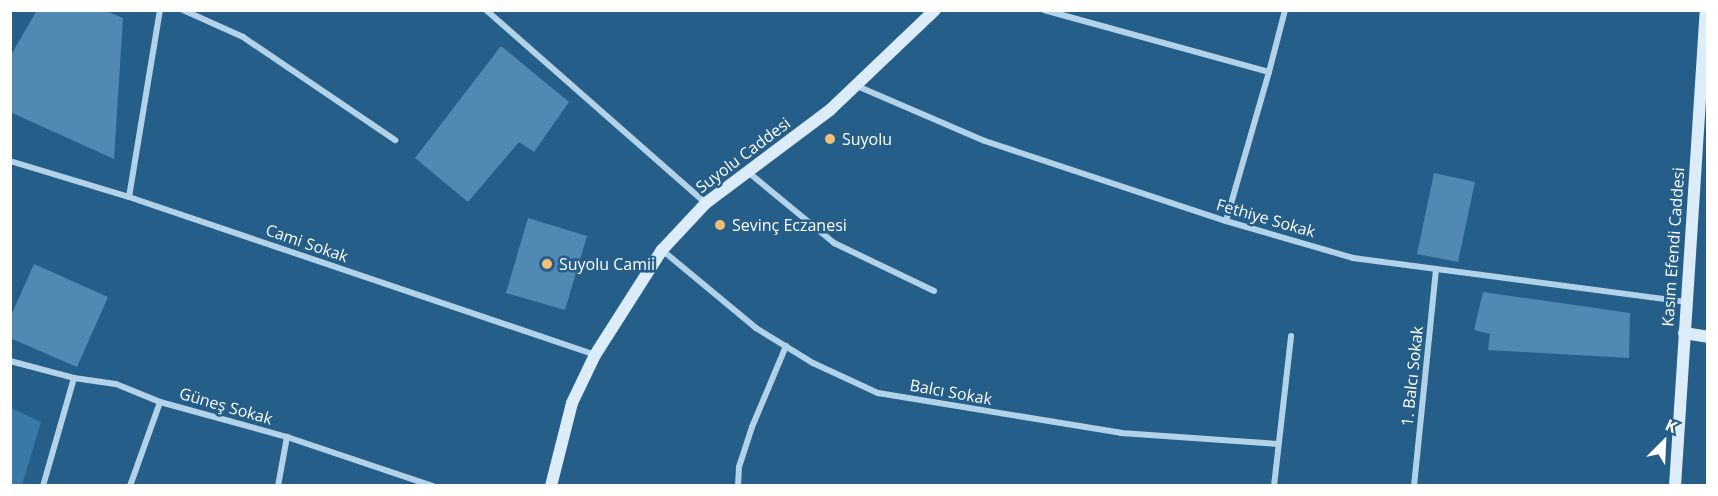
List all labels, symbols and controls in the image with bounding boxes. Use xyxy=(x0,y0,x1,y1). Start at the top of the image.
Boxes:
street label: Suyolu Caddesi xyxy=(692,113,794,197)
place label: Suyolu xyxy=(842,129,892,149)
marker: Suyolu xyxy=(823,132,837,146)
street label: Kasım Efendi Caddesi xyxy=(1658,167,1688,327)
street label: Fethiye Sokak xyxy=(1214,195,1318,241)
place label: Sevinç Eczanesi xyxy=(732,215,847,235)
marker: Sevinç Eczanesi xyxy=(713,218,727,232)
street label: Cami Sokak xyxy=(263,220,351,266)
place label: Suyolu Camii xyxy=(559,254,655,274)
marker: Suyolu Camii xyxy=(540,257,554,271)
street label: 1. Balcı Sokak xyxy=(1397,325,1427,427)
street label: Balcı Sokak xyxy=(908,375,994,409)
street label: Güneş Sokak xyxy=(177,384,275,428)
north arrow xyxy=(1634,412,1694,472)
text: K xyxy=(1662,413,1681,438)

